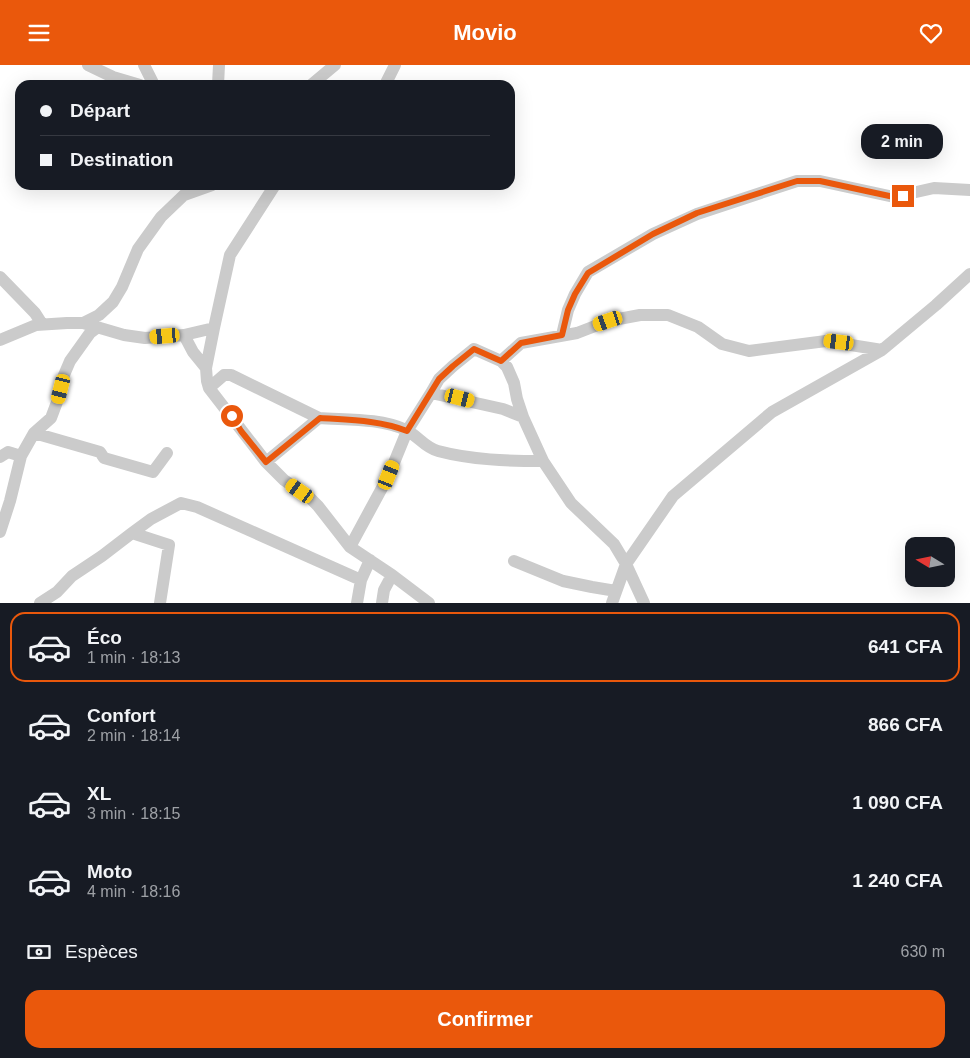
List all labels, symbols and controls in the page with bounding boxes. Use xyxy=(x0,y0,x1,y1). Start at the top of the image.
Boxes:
icon: menu xyxy=(25,19,53,47)
icon: heart xyxy=(917,19,945,47)
text: Movio xyxy=(453,20,517,45)
text: Départ xyxy=(70,100,130,121)
callout: 2 min xyxy=(862,123,944,159)
text: 2 min xyxy=(881,133,923,150)
text: Destination xyxy=(70,149,173,170)
route end xyxy=(892,185,914,207)
car xyxy=(591,309,624,333)
car xyxy=(149,327,180,345)
car xyxy=(823,333,854,351)
car xyxy=(50,373,71,405)
car xyxy=(443,387,476,409)
route start xyxy=(221,405,243,427)
car xyxy=(376,458,401,492)
car xyxy=(283,476,316,506)
north arrow xyxy=(905,537,955,587)
map controls xyxy=(905,537,955,587)
icon: car xyxy=(27,625,72,670)
text: Éco xyxy=(87,627,122,648)
text: 641 CFA xyxy=(868,636,943,657)
text: 1 min · 18:13 xyxy=(87,649,180,666)
icon: car xyxy=(27,703,72,748)
text: Confort xyxy=(87,705,156,726)
text: 866 CFA xyxy=(868,714,943,735)
text: 2 min · 18:14 xyxy=(87,727,180,744)
icon: car xyxy=(27,781,72,826)
text: XL xyxy=(87,783,111,804)
text: 1 090 CFA xyxy=(852,792,943,813)
text: 3 min · 18:15 xyxy=(87,805,180,822)
icon: car xyxy=(27,859,72,904)
text: Moto xyxy=(87,861,132,882)
text: 1 240 CFA xyxy=(852,870,943,891)
text: 4 min · 18:16 xyxy=(87,883,180,900)
icon: cash xyxy=(25,938,53,966)
text: Espèces xyxy=(65,941,138,962)
text: 630 m xyxy=(901,943,945,960)
button: Confirmer xyxy=(25,990,945,1048)

